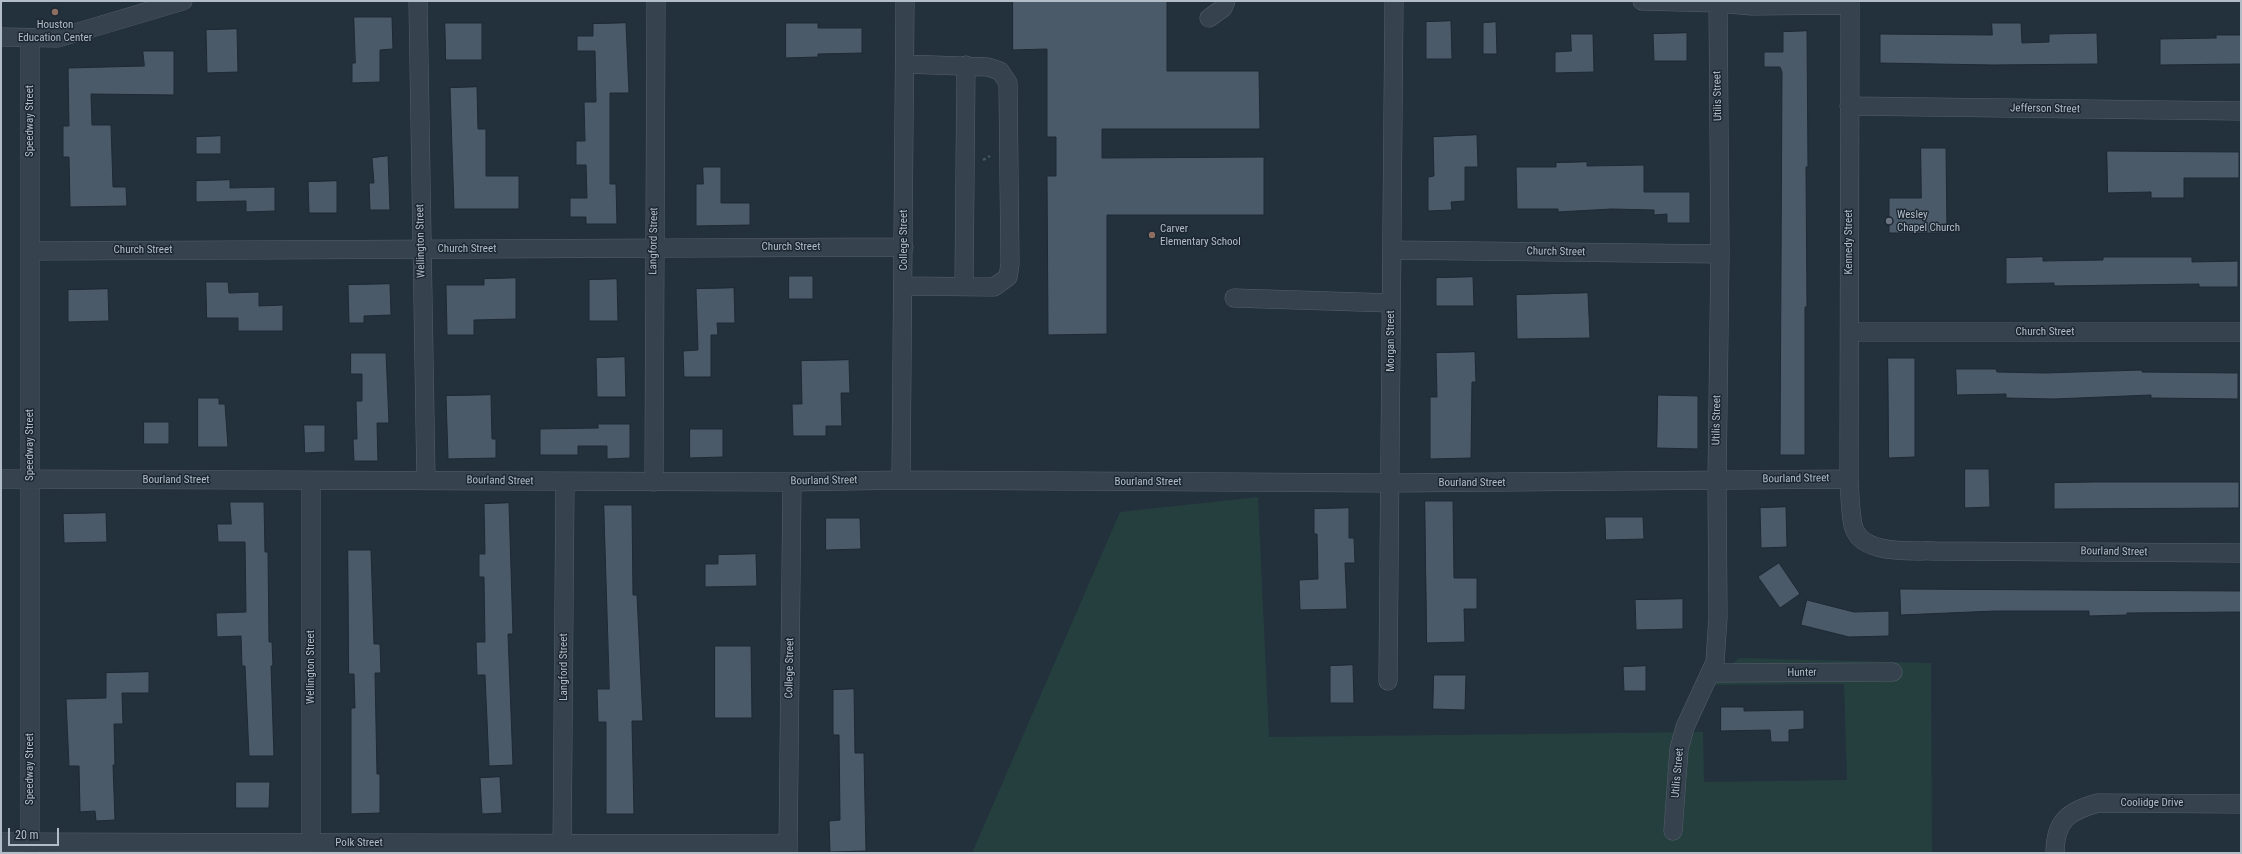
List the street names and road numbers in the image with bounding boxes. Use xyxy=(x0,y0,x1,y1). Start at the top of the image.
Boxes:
street label: Utilis Street xyxy=(1711,71,1725,121)
street label: Speedway Street xyxy=(23,85,37,157)
street label: Jefferson Street xyxy=(2010,102,2080,116)
street label: Wellington Street xyxy=(414,204,428,278)
street label: Langford Street xyxy=(647,207,661,275)
street label: Kennedy Street xyxy=(1842,209,1856,275)
street label: College Street xyxy=(897,210,911,270)
street label: Church Street xyxy=(762,240,820,254)
street label: Church Street xyxy=(438,242,496,256)
street label: Church Street xyxy=(114,243,172,257)
street label: Church Street xyxy=(1526,245,1586,259)
street label: Morgan Street xyxy=(1384,310,1398,372)
street label: Church Street xyxy=(2016,325,2074,339)
street label: Utilis Street xyxy=(1710,395,1724,445)
street label: Speedway Street xyxy=(23,409,37,481)
street label: Bourland Street xyxy=(1762,472,1830,486)
street label: Bourland Street xyxy=(142,473,210,487)
street label: Bourland Street xyxy=(466,474,534,488)
street label: Bourland Street xyxy=(790,474,858,488)
street label: Bourland Street xyxy=(1114,475,1182,489)
street label: Bourland Street xyxy=(1438,476,1506,490)
street label: Bourland Street xyxy=(2080,545,2148,559)
street label: Wellington Street xyxy=(304,630,318,704)
street label: Langford Street xyxy=(557,633,571,701)
street label: College Street xyxy=(783,637,797,699)
street label: Hunter xyxy=(1787,666,1817,680)
street label: Speedway Street xyxy=(23,733,37,805)
street label: Utilis Street xyxy=(1669,747,1687,799)
street label: Coolidge Drive xyxy=(2121,796,2183,810)
street label: Polk Street xyxy=(335,836,383,850)

